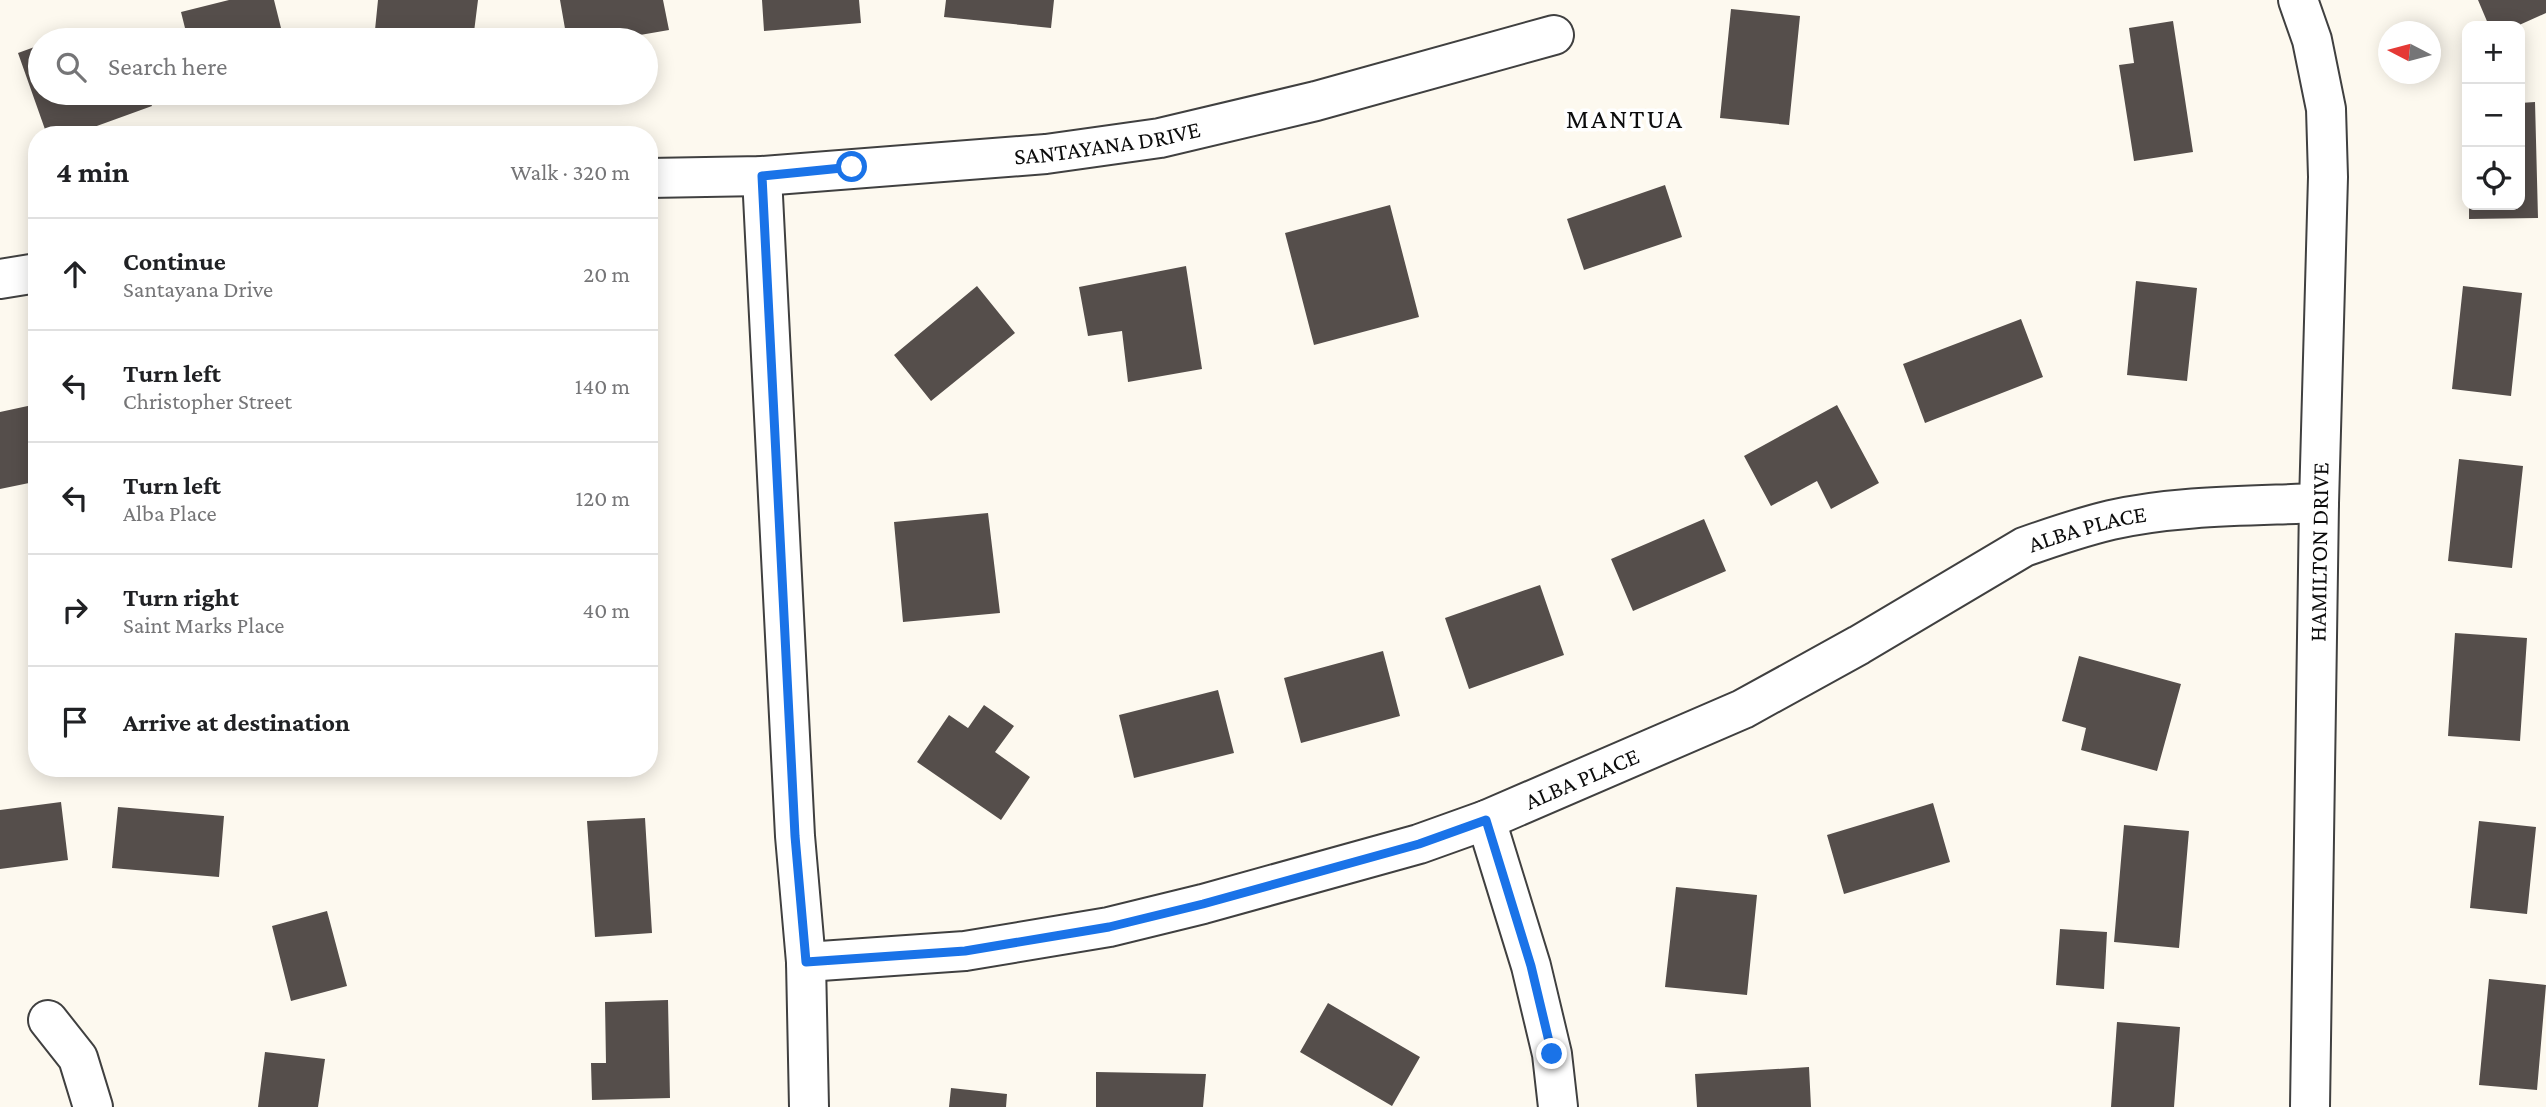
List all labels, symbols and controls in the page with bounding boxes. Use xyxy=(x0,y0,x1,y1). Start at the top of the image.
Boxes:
north arrow xyxy=(2378,21,2441,84)
map controls xyxy=(2462,21,2525,210)
button: + xyxy=(2462,21,2525,84)
search box xyxy=(28,28,658,105)
icon: search xyxy=(52,48,90,86)
text: Search here xyxy=(108,52,227,81)
button: − xyxy=(2462,84,2525,147)
district label: MANTUA xyxy=(1566,103,1684,134)
street label: SANTAYANA DRIVE xyxy=(1013,115,1203,169)
button: locate xyxy=(2462,147,2525,210)
route start xyxy=(836,151,867,182)
text: 4 min xyxy=(56,155,129,188)
text: Walk · 320 m xyxy=(511,159,630,185)
text: Continue xyxy=(123,247,226,276)
icon: ahead xyxy=(56,255,94,293)
text: 20 m xyxy=(583,261,630,287)
text: Santayana Drive xyxy=(123,276,273,302)
text: Turn left xyxy=(123,359,221,388)
icon: left xyxy=(56,367,94,405)
text: 140 m xyxy=(575,373,630,399)
text: Christopher Street xyxy=(123,388,292,414)
street label: HAMILTON DRIVE xyxy=(2303,462,2334,642)
text: Turn left xyxy=(123,471,221,500)
icon: left xyxy=(56,479,94,517)
text: 120 m xyxy=(576,485,630,511)
text: Alba Place xyxy=(123,500,217,526)
street label: ALBA PLACE xyxy=(2024,500,2148,558)
text: Turn right xyxy=(123,583,239,612)
icon: right xyxy=(56,591,94,629)
text: 40 m xyxy=(582,597,630,623)
text: Saint Marks Place xyxy=(123,612,284,638)
icon: arrive xyxy=(56,703,94,741)
text: Arrive at destination xyxy=(123,708,350,737)
street label: ALBA PLACE xyxy=(1521,742,1643,815)
route end xyxy=(1536,1038,1567,1069)

